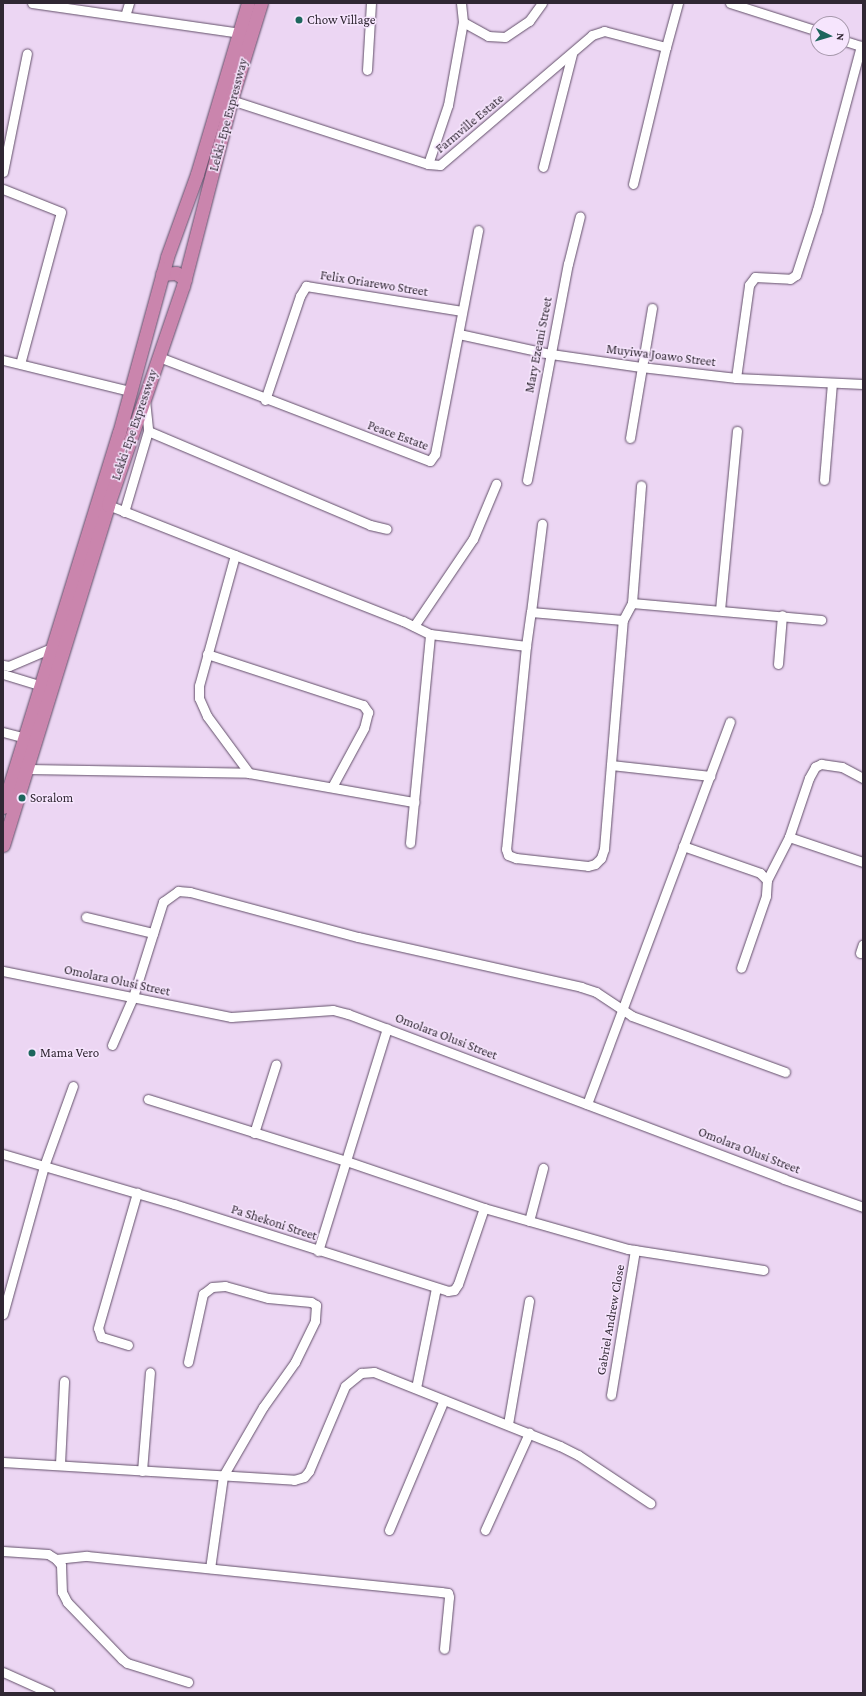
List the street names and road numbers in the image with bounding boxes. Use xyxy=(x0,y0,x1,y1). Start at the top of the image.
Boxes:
street label: Lekki-Epe Expressway xyxy=(206,57,252,173)
street label: Farmville Estate xyxy=(433,91,507,157)
street label: Felix Oriarewo Street xyxy=(319,268,429,300)
street label: Mary Ezeani Street xyxy=(522,296,556,394)
street label: Muyiwa Joawo Street xyxy=(605,342,717,370)
street label: Lekki-Epe Expressway xyxy=(109,368,161,482)
street label: Peace Estate xyxy=(365,418,431,454)
street label: Omolara Olusi Street xyxy=(62,962,172,1000)
street label: Omolara Olusi Street xyxy=(393,1010,499,1064)
street label: Omolara Olusi Street xyxy=(696,1124,802,1178)
street label: Pa Shekoni Street xyxy=(229,1202,319,1244)
street label: Gabriel Andrew Close xyxy=(594,1263,628,1377)

